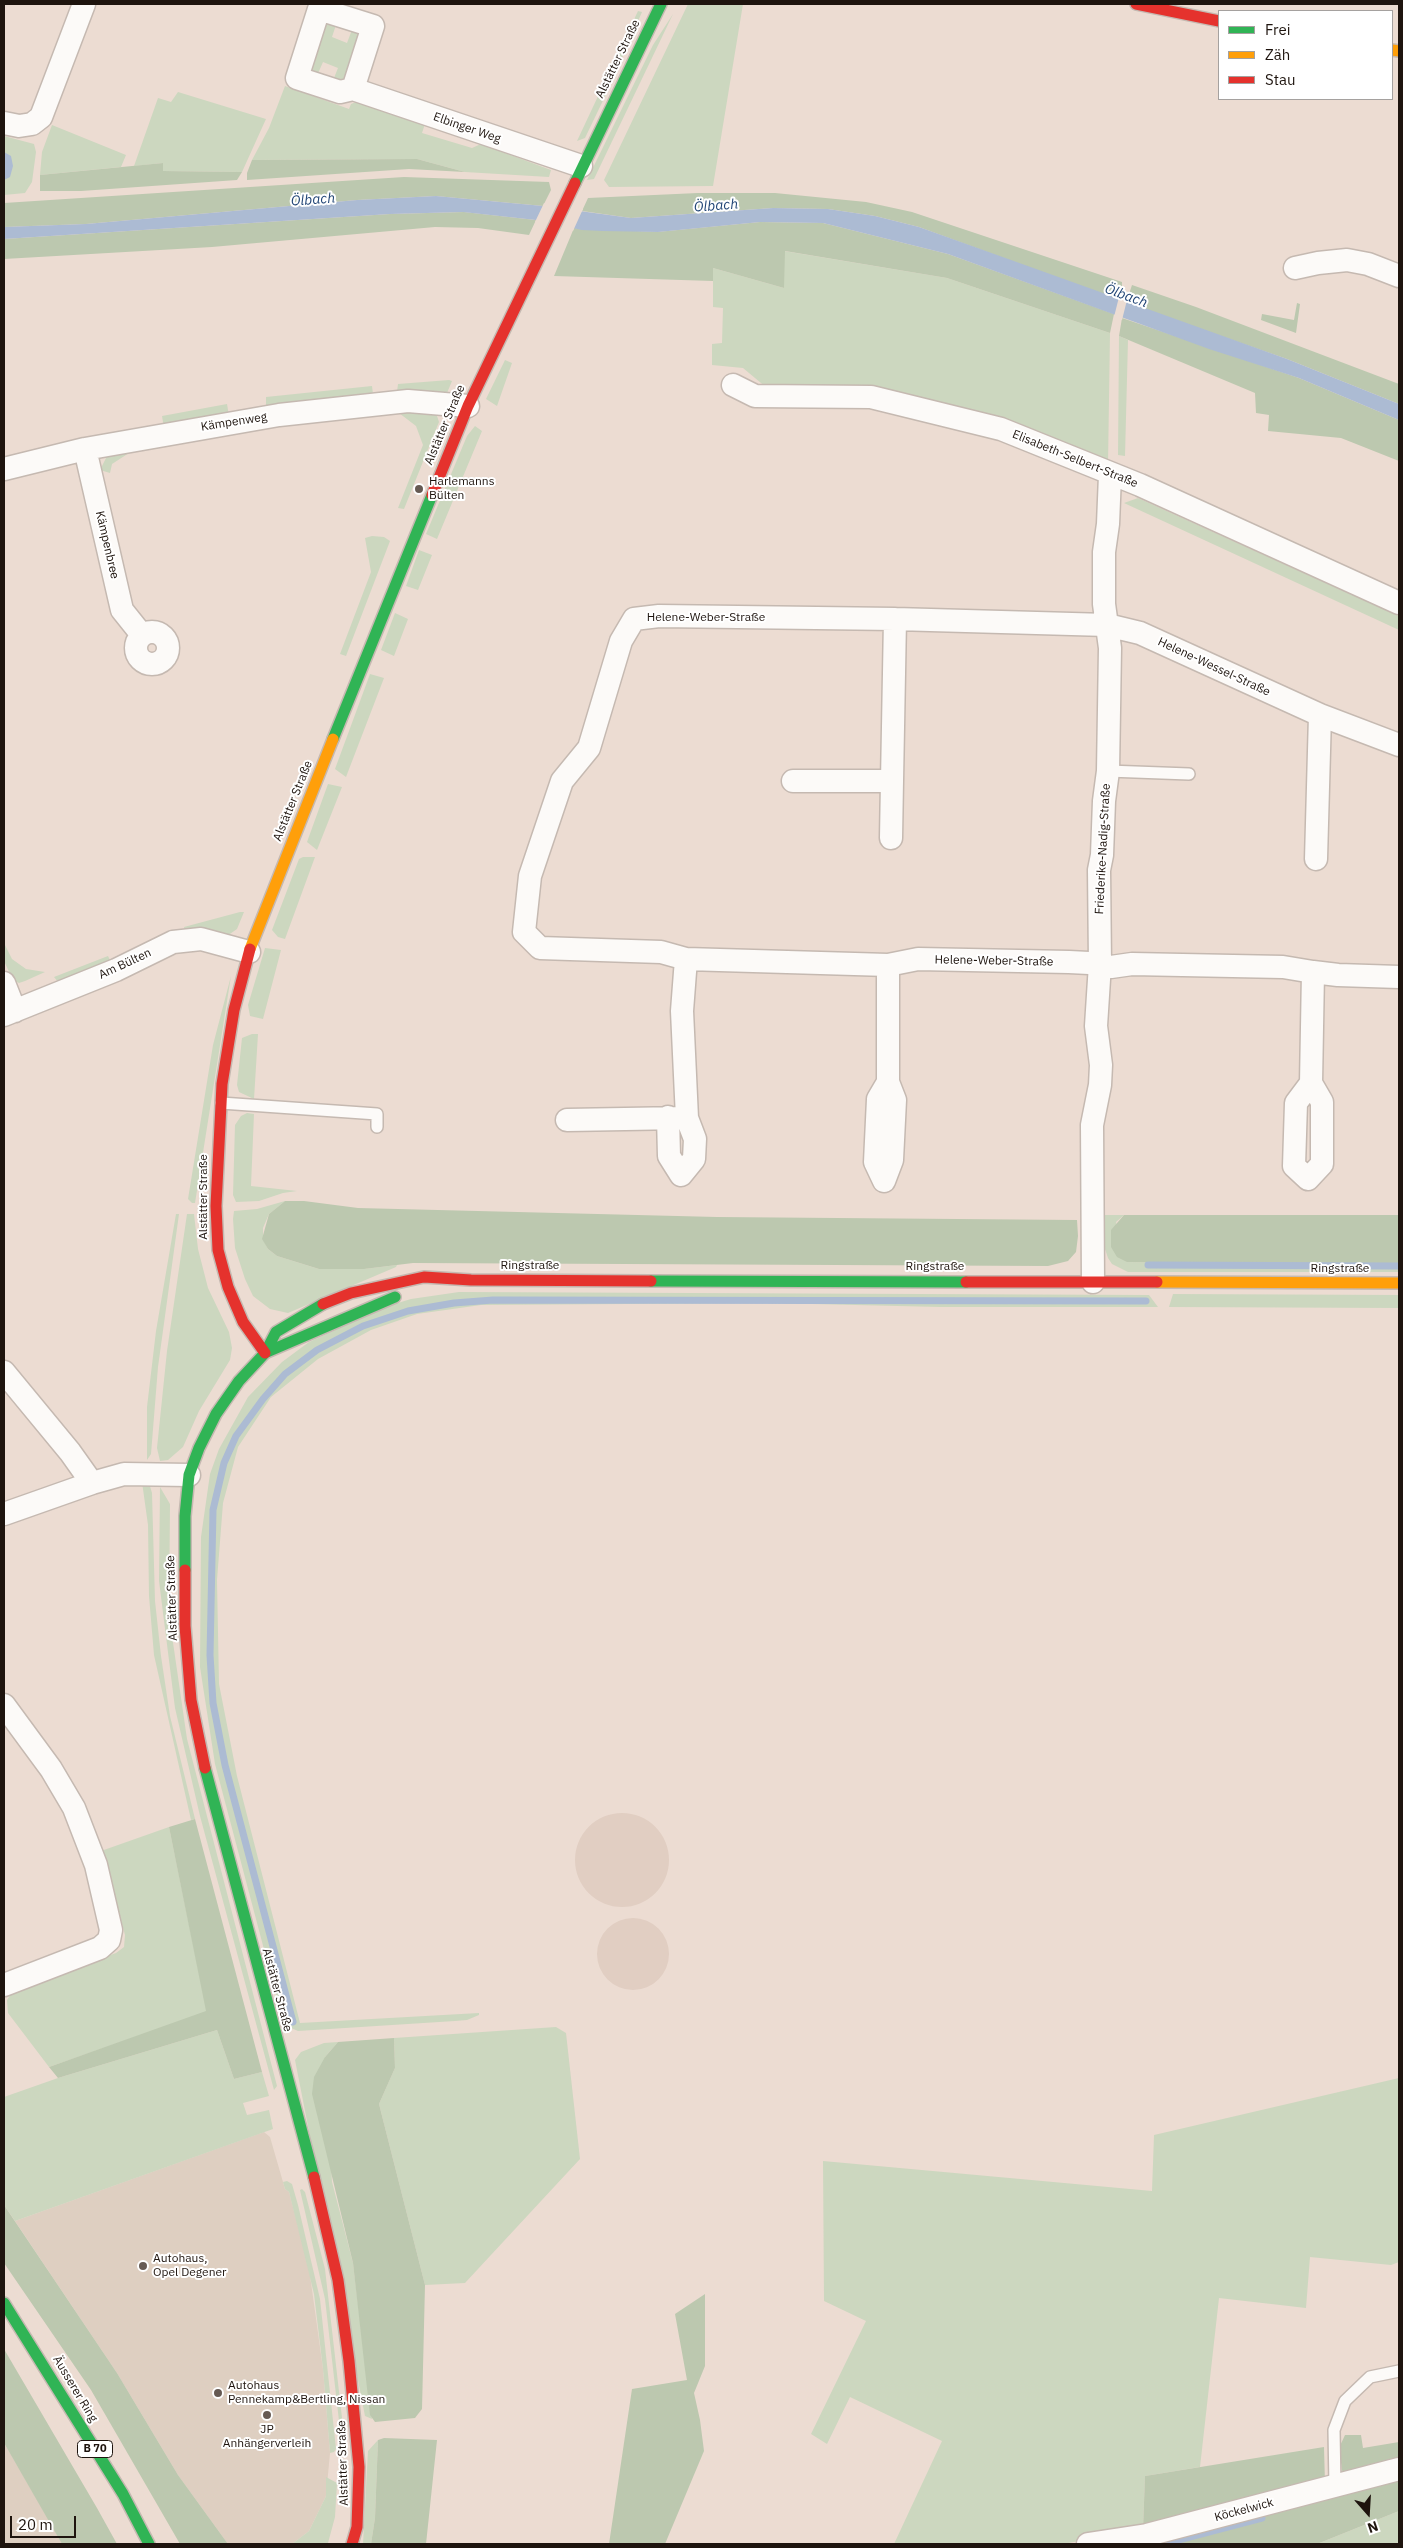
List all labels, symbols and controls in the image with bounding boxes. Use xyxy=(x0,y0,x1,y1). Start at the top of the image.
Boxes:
legend xyxy=(1218,10,1393,100)
street label: Alstätter Straße xyxy=(593,17,643,101)
text: Frei xyxy=(1265,20,1291,39)
text: Zäh xyxy=(1265,45,1290,64)
text: Stau xyxy=(1265,70,1296,89)
street label: Elbinger Weg xyxy=(431,110,503,146)
water label: Ölbach xyxy=(290,190,336,210)
water label: Ölbach xyxy=(693,196,739,216)
water label: Ölbach xyxy=(1102,281,1150,311)
street label: Alstätter Straße xyxy=(422,383,468,467)
street label: Kämpenweg xyxy=(200,410,268,434)
street label: Elisabeth-Selbert-Straße xyxy=(1010,427,1140,491)
place label: Harlemanns Bülten xyxy=(429,475,495,503)
marker: Harlemanns Bülten xyxy=(413,483,425,495)
street label: Kämpenbree xyxy=(92,510,122,580)
street label: Helene-Weber-Straße xyxy=(647,611,765,625)
street label: Helene-Wessel-Straße xyxy=(1156,635,1272,699)
street label: Alstätter Straße xyxy=(270,759,316,843)
street label: Friederike-Nadig-Straße xyxy=(1092,783,1114,915)
street label: Am Bülten xyxy=(96,946,154,982)
street label: Helene-Weber-Straße xyxy=(935,953,1053,969)
street label: Alstätter Straße xyxy=(197,1154,211,1240)
street label: Ringstraße xyxy=(501,1259,559,1273)
street label: Ringstraße xyxy=(906,1260,964,1274)
street label: Ringstraße xyxy=(1311,1262,1369,1276)
street label: Alstätter Straße xyxy=(163,1555,181,1641)
street label: Alstätter Straße xyxy=(259,1947,295,2033)
place label: Autohaus, Opel Degener xyxy=(153,2252,226,2280)
marker: Autohaus, Opel Degener xyxy=(137,2260,149,2272)
street label: Äusserer Ring xyxy=(50,2353,100,2425)
place label: Autohaus Pennekamp&Bertling, Nissan xyxy=(228,2379,385,2407)
marker: Autohaus Pennekamp&Bertling, Nissan xyxy=(212,2387,224,2399)
marker: JP Anhängerverleih xyxy=(261,2409,273,2421)
street label: Alstätter Straße xyxy=(334,2420,352,2506)
place label: JP Anhängerverleih xyxy=(223,2423,311,2451)
road number: B 70 xyxy=(78,2440,112,2458)
north arrow xyxy=(1343,2488,1393,2538)
street label: Köckelwick xyxy=(1213,2495,1275,2525)
scale bar xyxy=(12,2506,79,2538)
text: 20 m xyxy=(18,2515,53,2534)
text: N xyxy=(1365,2517,1381,2537)

